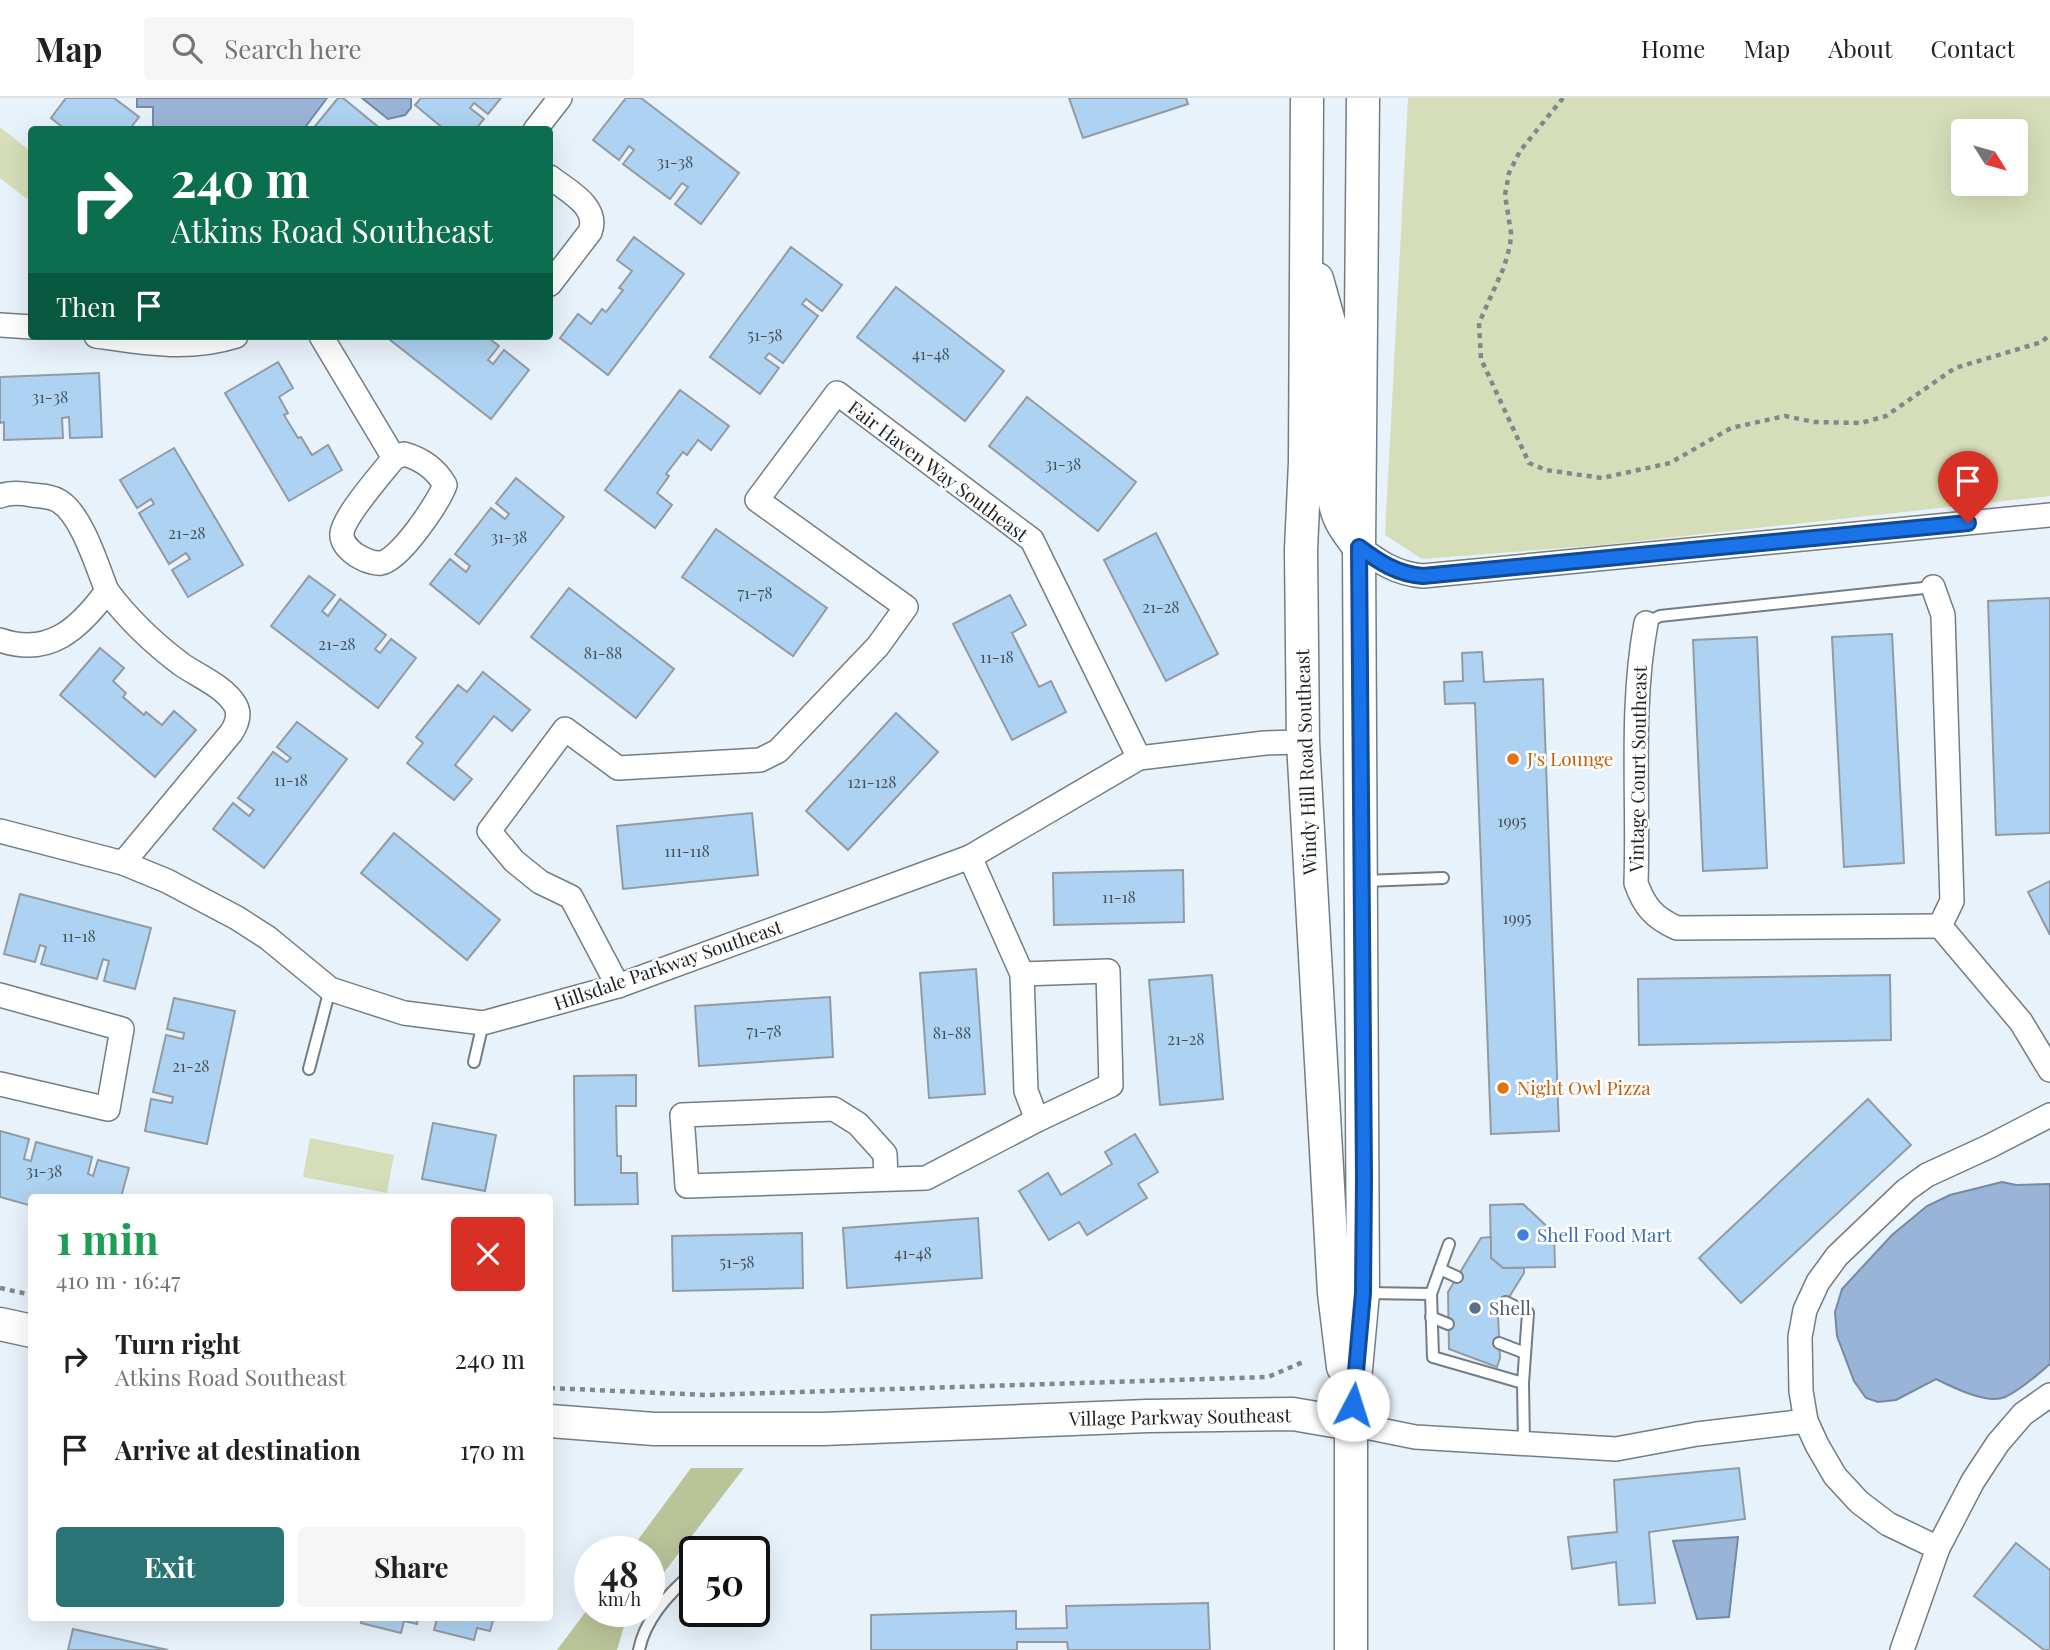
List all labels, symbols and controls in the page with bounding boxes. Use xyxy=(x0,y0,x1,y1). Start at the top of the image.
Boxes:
search box xyxy=(144,17,634,80)
text: Map xyxy=(35,26,102,70)
icon: search xyxy=(168,29,206,67)
text: Search here xyxy=(224,31,362,66)
text: Home xyxy=(1641,32,1705,64)
text: Map xyxy=(1743,32,1790,64)
text: About xyxy=(1828,32,1892,64)
text: Contact xyxy=(1930,32,2015,64)
north arrow xyxy=(1951,119,2028,196)
map controls xyxy=(1951,119,2028,196)
text: 240 m xyxy=(171,145,310,210)
house number: 31-38 xyxy=(657,151,693,172)
icon: right xyxy=(56,154,147,245)
text: Atkins Road Southeast xyxy=(171,208,493,251)
icon: arrive xyxy=(130,287,168,325)
text: Then xyxy=(56,289,116,324)
house number: 51-58 xyxy=(747,324,783,345)
house number: 41-48 xyxy=(912,343,950,364)
house number: 31-38 xyxy=(32,386,68,407)
street label: Fair Haven Way Southeast xyxy=(843,394,1034,547)
pin xyxy=(1938,451,1998,523)
house number: 31-38 xyxy=(1045,453,1081,474)
icon: arrive xyxy=(1949,462,1987,500)
house number: 21-28 xyxy=(168,522,206,543)
house number: 31-38 xyxy=(491,526,527,547)
house number: 71-78 xyxy=(738,582,773,603)
house number: 21-28 xyxy=(1142,596,1180,617)
house number: 21-28 xyxy=(318,633,356,654)
house number: 81-88 xyxy=(584,642,622,663)
house number: 11-18 xyxy=(980,646,1014,667)
street label: Windy Hill Road Southeast xyxy=(1288,648,1322,876)
street label: Vintage Court Southeast xyxy=(1622,665,1652,874)
place label: J's Lounge xyxy=(1526,745,1613,771)
marker: J's Lounge xyxy=(1505,751,1521,767)
house number: 11-18 xyxy=(274,769,308,790)
house number: 121-128 xyxy=(847,771,897,792)
house number: 1995 xyxy=(1498,810,1526,831)
house number: 111-118 xyxy=(664,840,710,861)
house number: 11-18 xyxy=(1102,886,1136,907)
house number: 1995 xyxy=(1503,907,1531,928)
street label: Hillsdale Parkway Southeast xyxy=(550,913,786,1015)
house number: 11-18 xyxy=(62,925,96,946)
house number: 71-78 xyxy=(747,1020,782,1041)
house number: 81-88 xyxy=(933,1022,971,1043)
house number: 21-28 xyxy=(1167,1028,1205,1049)
house number: 21-28 xyxy=(172,1055,210,1076)
place label: Night Owl Pizza xyxy=(1517,1074,1651,1100)
marker: Night Owl Pizza xyxy=(1495,1080,1511,1096)
house number: 31-38 xyxy=(26,1160,62,1181)
text: 1 min xyxy=(56,1210,159,1266)
button: close xyxy=(451,1217,525,1291)
place label: Shell Food Mart xyxy=(1537,1221,1672,1247)
marker: Shell Food Mart xyxy=(1515,1227,1531,1243)
house number: 41-48 xyxy=(894,1242,932,1263)
house number: 51-58 xyxy=(719,1251,755,1272)
text: 410 m · 16:47 xyxy=(56,1264,180,1295)
place label: Shell xyxy=(1489,1294,1531,1320)
marker: Shell xyxy=(1467,1300,1483,1316)
text: Turn right xyxy=(115,1326,241,1361)
icon: right xyxy=(56,1340,94,1378)
text: 240 m xyxy=(455,1341,525,1376)
text: Atkins Road Southeast xyxy=(115,1361,346,1392)
position arrow xyxy=(1316,1368,1390,1442)
street label: Village Parkway Southeast xyxy=(1068,1401,1292,1431)
icon: arrive xyxy=(56,1431,94,1469)
text: Arrive at destination xyxy=(115,1432,361,1467)
text: 170 m xyxy=(460,1432,525,1467)
button: Exit xyxy=(56,1527,284,1607)
button: Share xyxy=(298,1527,525,1607)
speed limit sign: 50 xyxy=(679,1536,770,1627)
text: 48 xyxy=(600,1549,639,1596)
text: km/h xyxy=(598,1587,641,1611)

